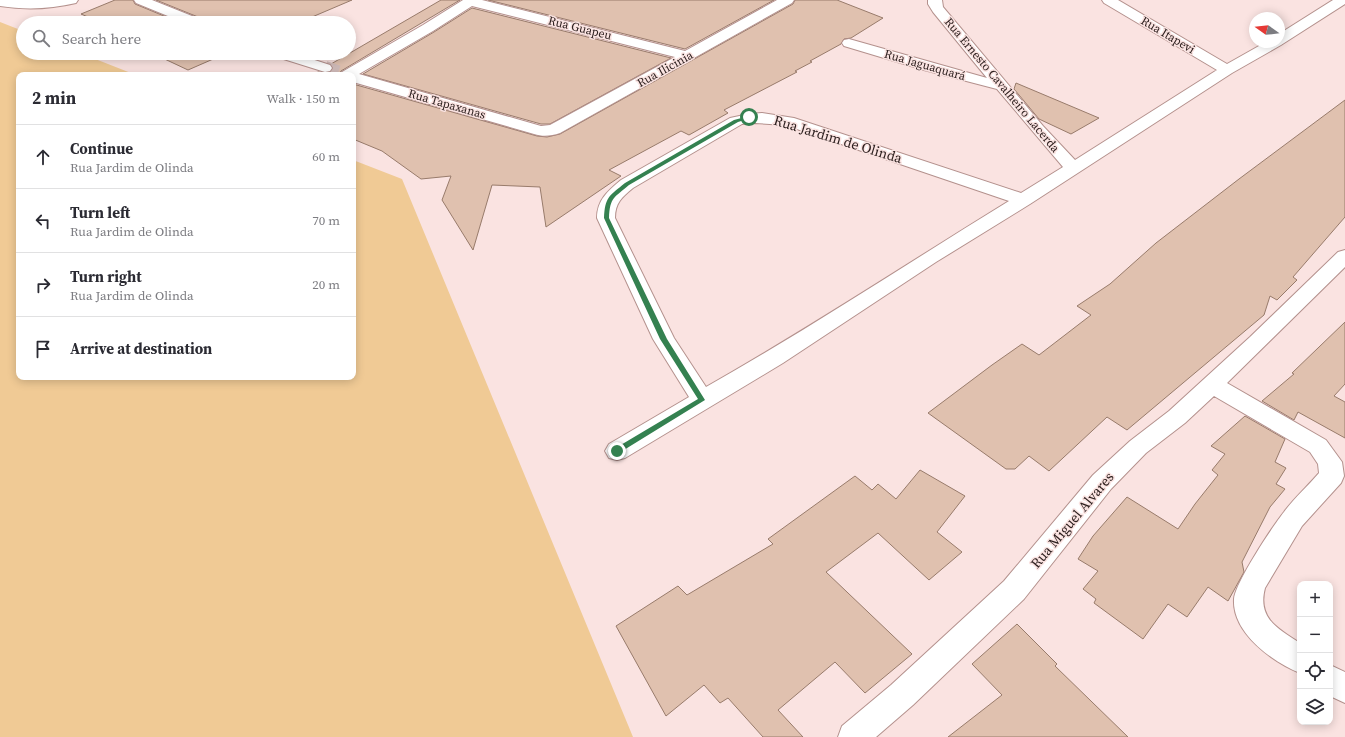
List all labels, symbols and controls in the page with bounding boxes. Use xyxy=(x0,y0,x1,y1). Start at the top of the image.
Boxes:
street label: Rua Guapeu xyxy=(547,12,613,44)
north arrow xyxy=(1249,12,1285,48)
street label: Rua Itapevi xyxy=(1138,13,1198,58)
street label: Rua Ernesto Cavalheiro Lacerda xyxy=(941,14,1064,156)
search box xyxy=(16,16,356,60)
icon: search xyxy=(30,27,52,49)
text: Search here xyxy=(62,28,141,49)
street label: Rua Jaguaquará xyxy=(882,46,968,84)
street label: Rua Ilicinia xyxy=(634,47,697,91)
street label: Rua Tapaxanas xyxy=(406,85,488,123)
text: 2 min xyxy=(32,86,76,110)
text: Walk · 150 m xyxy=(267,90,340,107)
route start xyxy=(740,108,758,126)
street label: Rua Jardim de Olinda xyxy=(771,110,905,168)
text: Continue xyxy=(70,138,133,159)
icon: ahead xyxy=(32,146,54,168)
text: 60 m xyxy=(312,148,340,165)
text: Rua Jardim de Olinda xyxy=(70,159,194,176)
text: Turn left xyxy=(70,202,130,223)
icon: left xyxy=(32,210,54,232)
text: 70 m xyxy=(312,212,340,229)
text: Rua Jardim de Olinda xyxy=(70,223,194,240)
text: Turn right xyxy=(70,266,142,287)
icon: right xyxy=(32,274,54,296)
text: 20 m xyxy=(312,276,340,293)
text: Rua Jardim de Olinda xyxy=(70,287,194,304)
icon: arrive xyxy=(32,338,54,360)
text: Arrive at destination xyxy=(70,338,212,359)
route end xyxy=(608,442,626,460)
street label: Rua Miguel Alvares xyxy=(1026,468,1118,572)
map controls xyxy=(1297,581,1333,725)
button: + xyxy=(1297,581,1333,617)
button: − xyxy=(1297,617,1333,653)
button: locate xyxy=(1297,653,1333,689)
button: layers xyxy=(1297,689,1333,725)

